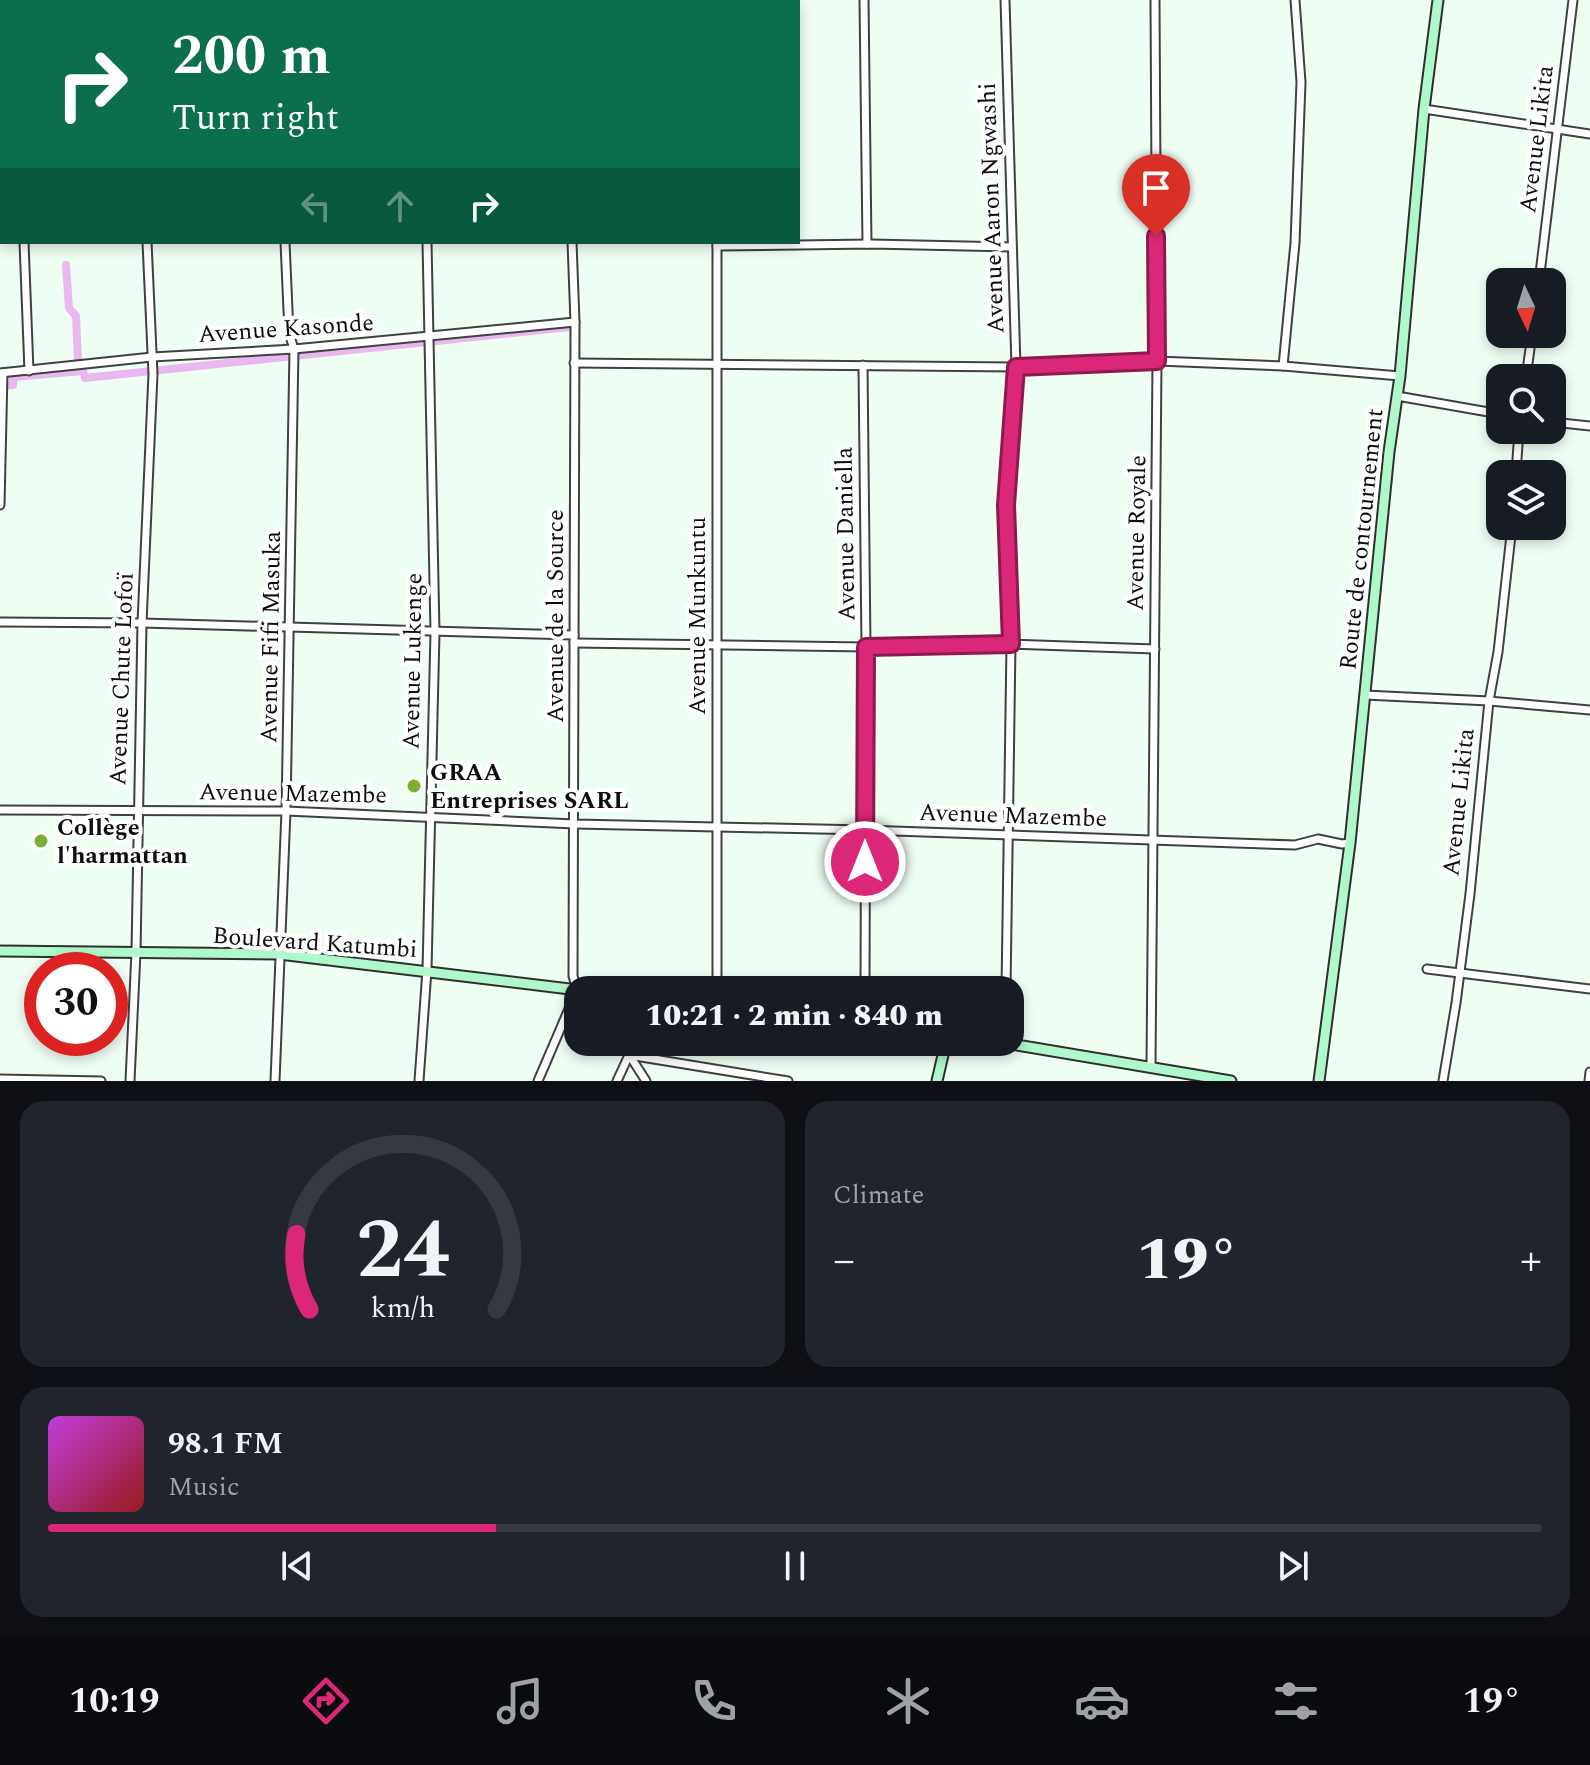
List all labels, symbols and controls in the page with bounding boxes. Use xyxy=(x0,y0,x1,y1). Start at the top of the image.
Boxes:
text: 200 m xyxy=(172,14,331,99)
icon: right xyxy=(40,32,144,136)
street label: Avenue Likita xyxy=(1510,63,1564,215)
street label: Avenue Aaron Ngwashi xyxy=(970,82,1014,334)
text: Turn right xyxy=(172,91,339,146)
pin xyxy=(1122,154,1190,236)
icon: arrive xyxy=(1134,166,1178,210)
icon: left xyxy=(294,184,338,228)
icon: ahead xyxy=(378,184,422,228)
icon: right xyxy=(462,184,506,228)
north arrow xyxy=(1486,268,1566,348)
map controls xyxy=(1486,268,1566,540)
street label: Avenue Kasonde xyxy=(197,305,375,353)
button: search xyxy=(1486,364,1566,444)
street label: Route de contournement xyxy=(1330,407,1394,672)
street label: Avenue Daniella xyxy=(826,446,866,621)
street label: Avenue Royale xyxy=(1118,455,1156,611)
button: layers xyxy=(1486,460,1566,540)
street label: Avenue de la Source xyxy=(538,509,574,723)
street label: Avenue Munkuntu xyxy=(680,517,716,715)
street label: Avenue Fifi Masuka xyxy=(251,530,291,743)
street label: Avenue Chute Lofoï xyxy=(100,571,144,786)
street label: Avenue Lukenge xyxy=(393,572,433,750)
street label: Avenue Likita xyxy=(1433,726,1485,878)
place label: GRAA Entreprises SARL xyxy=(430,755,629,819)
street label: Avenue Mazembe xyxy=(199,774,387,814)
marker: GRAA Entreprises SARL xyxy=(405,777,423,795)
street label: Avenue Mazembe xyxy=(918,795,1108,837)
place label: Collège l'harmattan xyxy=(57,810,188,874)
position arrow xyxy=(823,820,907,904)
marker: Collège l'harmattan xyxy=(32,832,50,850)
street label: Boulevard Katumbi xyxy=(211,918,419,968)
speed limit sign: 30 xyxy=(24,952,128,1056)
text: 10:21 · 2 min · 840 m xyxy=(645,993,943,1039)
text: Climate xyxy=(833,1175,924,1215)
text: 24 xyxy=(356,1188,449,1315)
text: 19° xyxy=(1137,1214,1239,1306)
text: − xyxy=(833,1227,855,1294)
text: + xyxy=(1520,1227,1542,1294)
text: km/h xyxy=(370,1287,435,1330)
text: 98.1 FM xyxy=(168,1421,283,1467)
text: Music xyxy=(168,1467,239,1507)
icon: previous xyxy=(275,1544,319,1588)
icon: pause xyxy=(773,1544,817,1588)
icon: next xyxy=(1271,1544,1315,1588)
icon: directions xyxy=(298,1673,354,1729)
icon: music xyxy=(492,1673,548,1729)
icon: phone xyxy=(686,1673,742,1729)
icon: climate xyxy=(880,1673,936,1729)
icon: car xyxy=(1074,1673,1130,1729)
icon: filters xyxy=(1268,1673,1324,1729)
text: 10:19 xyxy=(69,1674,160,1729)
text: 19° xyxy=(1462,1674,1521,1729)

